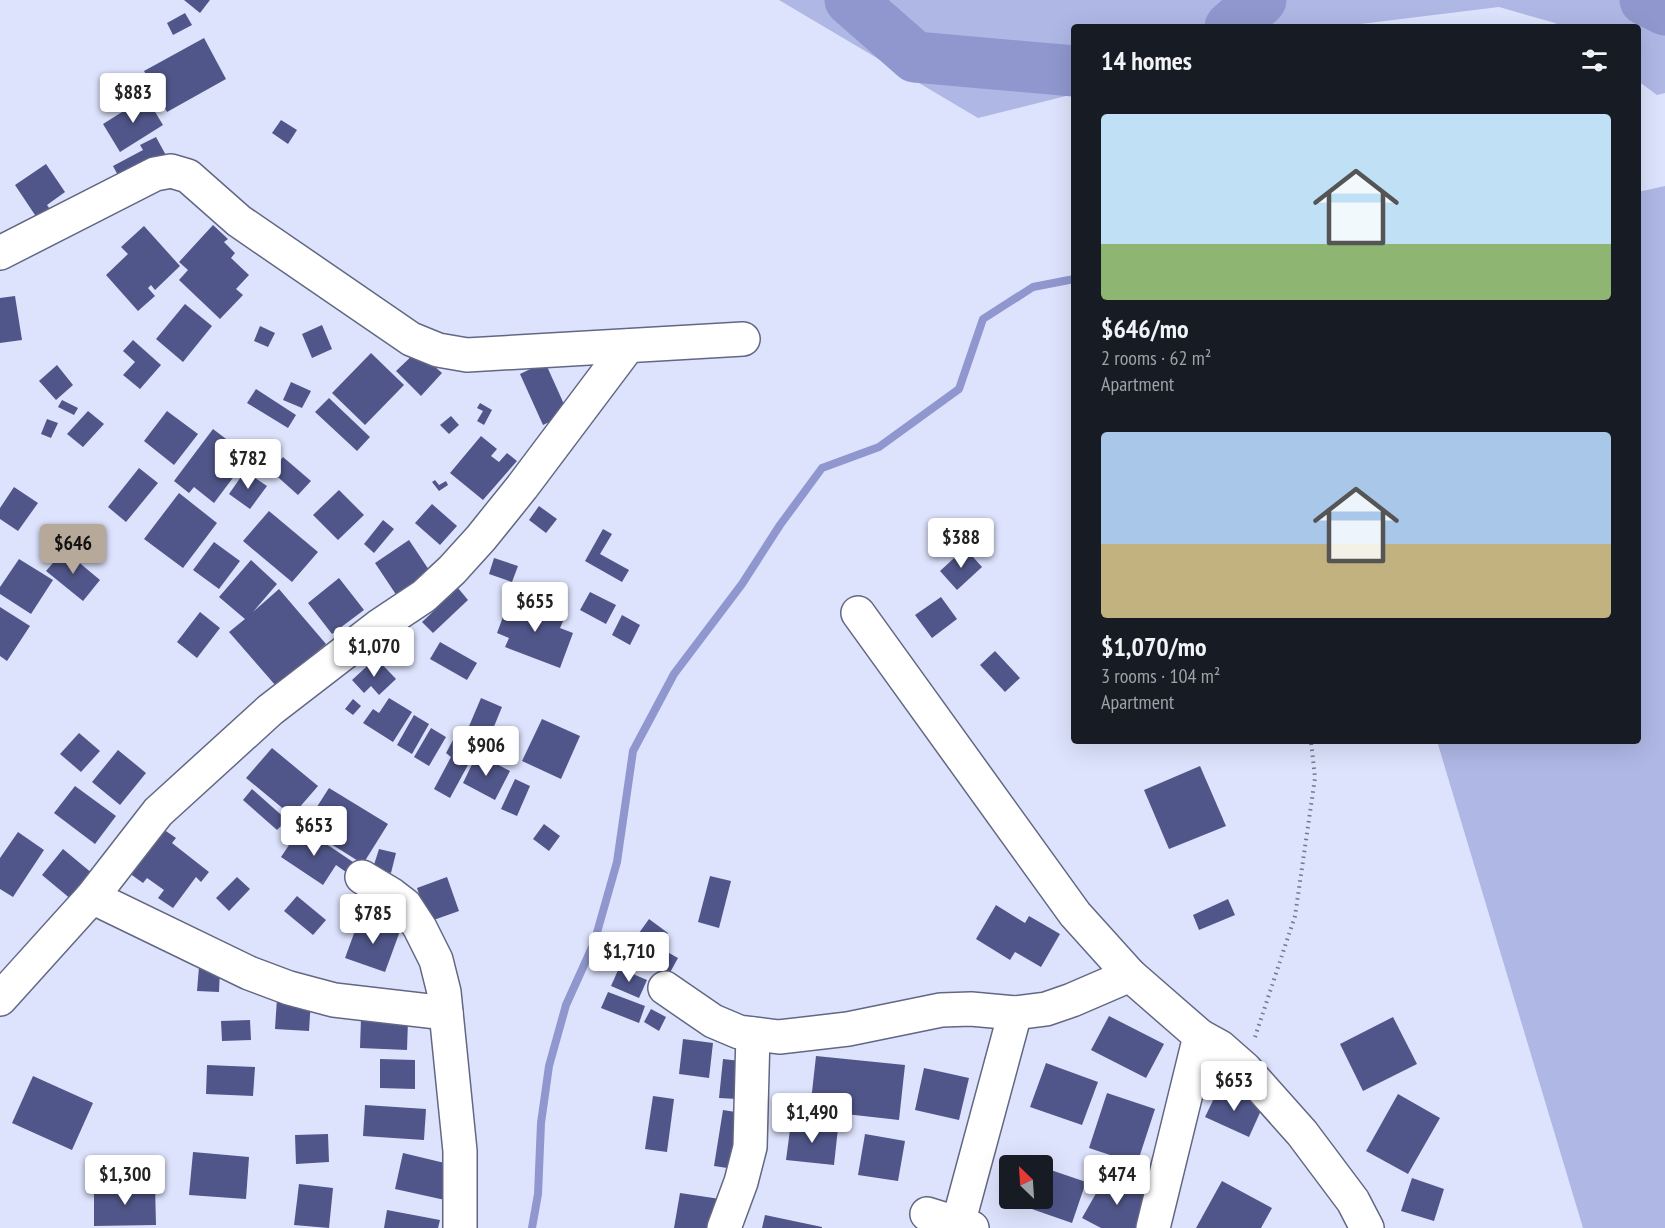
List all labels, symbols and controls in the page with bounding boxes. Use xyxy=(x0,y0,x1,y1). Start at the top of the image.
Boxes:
text: 14 homes xyxy=(1101,44,1192,77)
icon: filters xyxy=(1578,44,1611,77)
pin: $883 xyxy=(97,73,169,124)
text: $883 xyxy=(114,79,152,105)
icon: home xyxy=(1302,153,1410,261)
text: $646/mo xyxy=(1101,312,1189,345)
text: 2 rooms · 62 m² xyxy=(1101,345,1211,371)
text: Apartment xyxy=(1101,371,1174,397)
pin: $782 xyxy=(212,439,284,490)
text: $782 xyxy=(229,445,267,471)
icon: home xyxy=(1302,471,1410,579)
pin: $388 xyxy=(925,518,997,569)
pin: $646 xyxy=(37,524,109,575)
text: $388 xyxy=(942,524,980,550)
text: $646 xyxy=(54,530,92,556)
pin: $655 xyxy=(499,582,571,633)
text: $655 xyxy=(516,588,554,614)
pin: $1,070 xyxy=(325,627,423,678)
text: $1,070/mo xyxy=(1101,630,1207,663)
text: $1,070 xyxy=(348,633,400,659)
text: 3 rooms · 104 m² xyxy=(1101,663,1220,689)
text: Apartment xyxy=(1101,689,1174,715)
pin: $906 xyxy=(450,726,522,777)
text: $906 xyxy=(467,732,505,758)
pin: $653 xyxy=(278,806,350,857)
text: $653 xyxy=(295,812,333,838)
pin: $785 xyxy=(337,894,409,945)
text: $785 xyxy=(354,900,392,926)
pin: $1,710 xyxy=(580,932,678,983)
text: $1,710 xyxy=(603,938,655,964)
pin: $653 xyxy=(1198,1061,1270,1112)
text: $653 xyxy=(1215,1067,1253,1093)
pin: $1,490 xyxy=(763,1093,861,1144)
text: $1,490 xyxy=(786,1099,838,1125)
pin: $1,300 xyxy=(76,1155,174,1206)
north arrow xyxy=(999,1155,1053,1209)
map controls xyxy=(999,1155,1053,1209)
pin: $474 xyxy=(1081,1155,1153,1206)
text: $1,300 xyxy=(99,1161,151,1187)
text: $474 xyxy=(1098,1161,1136,1187)

